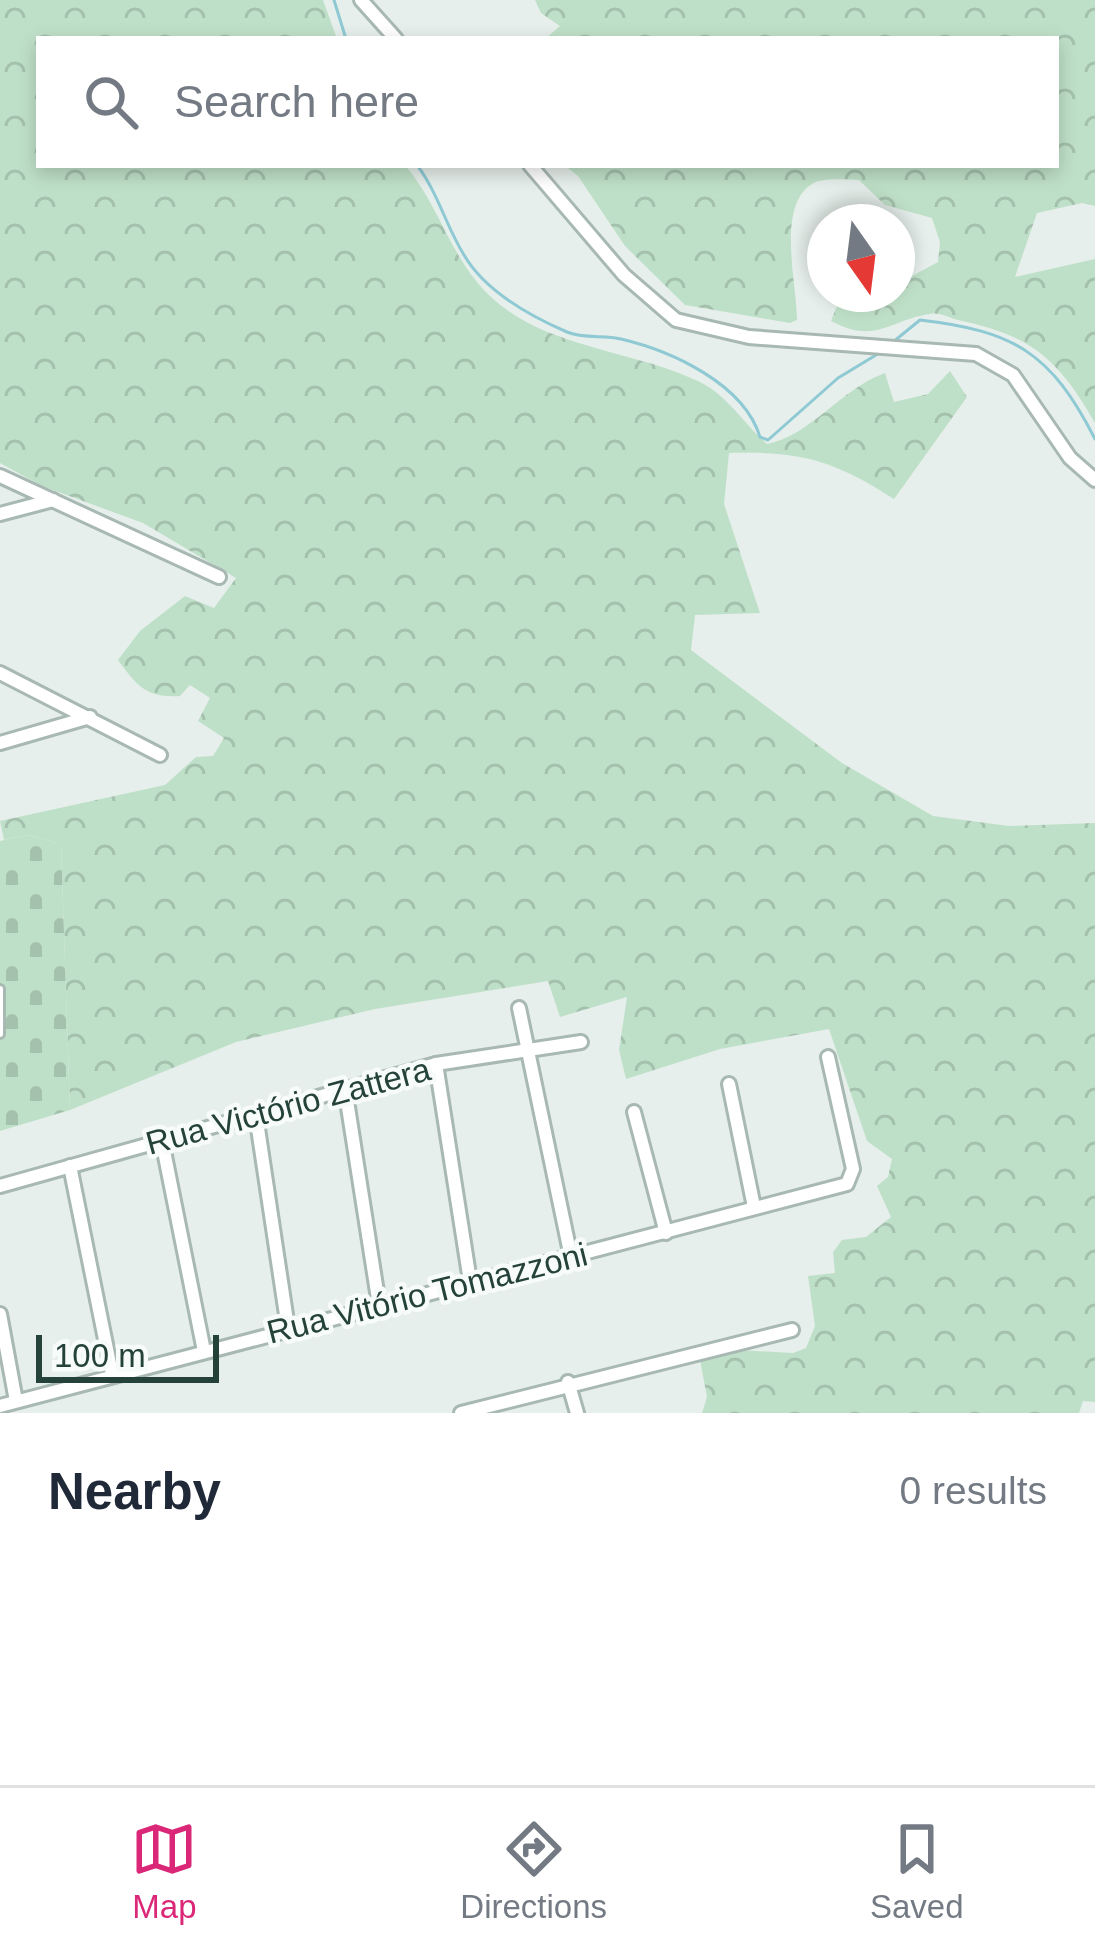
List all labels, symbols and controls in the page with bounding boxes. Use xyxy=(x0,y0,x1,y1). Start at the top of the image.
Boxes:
search box xyxy=(36,36,1059,168)
icon: search xyxy=(78,69,144,135)
text: Search here xyxy=(174,76,419,127)
north arrow xyxy=(807,204,915,312)
street label: Rua Victório Zattera xyxy=(142,1050,435,1162)
street label: Rua Vitório Tomazzoni xyxy=(263,1235,591,1351)
scale bar xyxy=(36,1329,219,1382)
text: 100 m xyxy=(54,1337,146,1374)
text: Nearby xyxy=(48,1463,221,1520)
text: 0 results xyxy=(900,1469,1047,1512)
tab: Map xyxy=(131,1816,197,1926)
tab: Directions xyxy=(460,1816,607,1926)
tab: Saved xyxy=(870,1816,964,1926)

